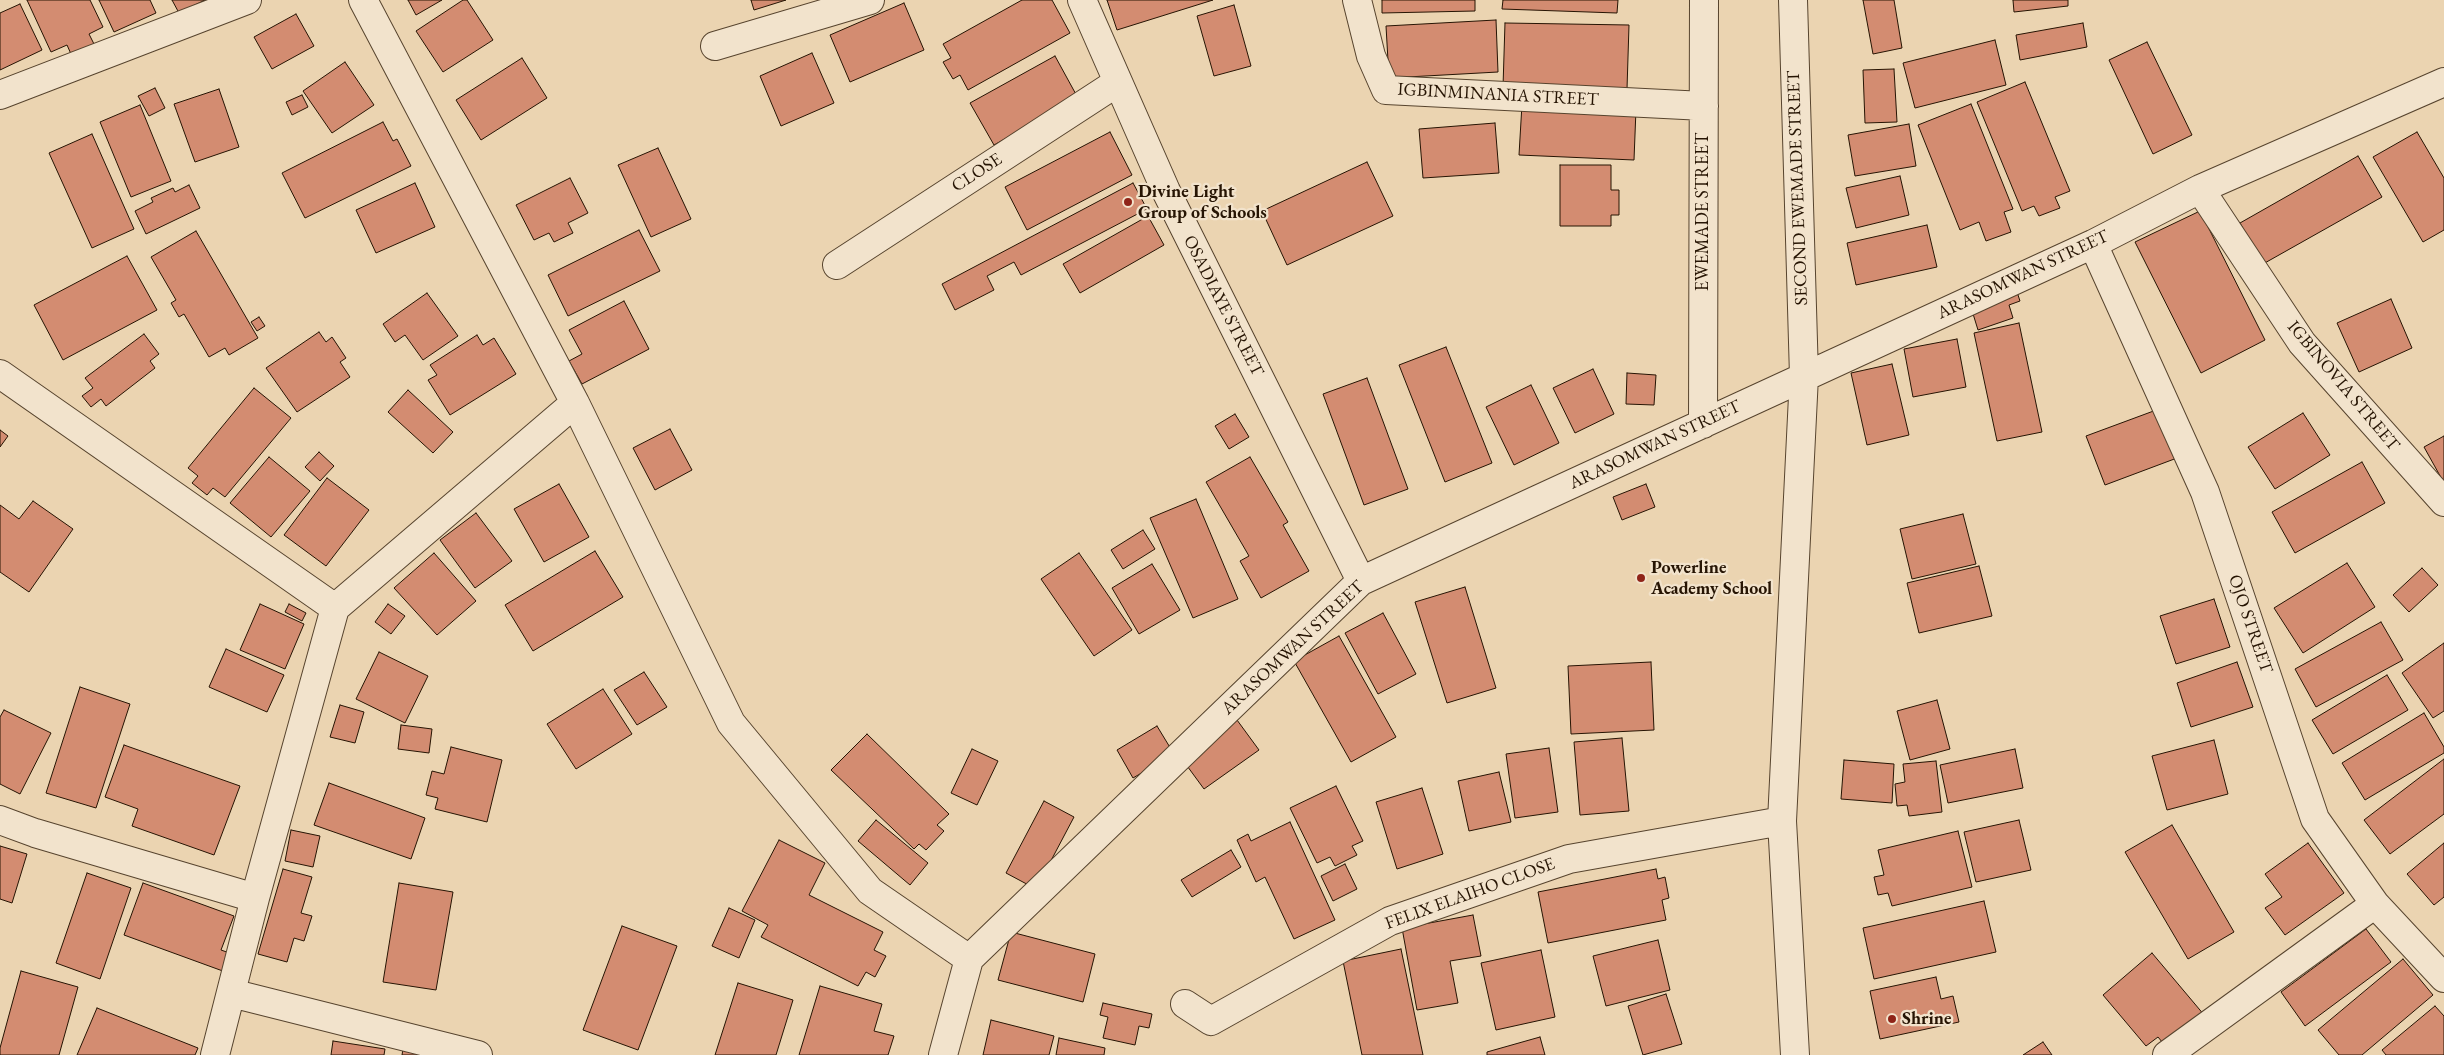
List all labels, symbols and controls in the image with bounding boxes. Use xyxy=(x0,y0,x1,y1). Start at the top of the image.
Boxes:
street label: SECOND EWEMADE STREET xyxy=(1783,70,1813,306)
street label: IGBINMINANIA STREET xyxy=(1397,79,1599,111)
street label: EWEMADE STREET xyxy=(1692,133,1714,291)
street label: CLOSE xyxy=(948,149,1006,197)
place label: Divine Light Group of Schools xyxy=(1138,181,1267,223)
marker: Divine Light Group of Schools xyxy=(1122,196,1134,208)
street label: ARASOMWAN STREET xyxy=(1934,226,2112,324)
street label: OSADIAYE STREET xyxy=(1178,232,1268,380)
street label: IGBINOVIA STREET xyxy=(2282,317,2404,455)
street label: ARASOMWAN STREET xyxy=(1566,396,1744,494)
place label: Powerline Academy School xyxy=(1651,557,1772,600)
marker: Powerline Academy School xyxy=(1635,572,1647,584)
street label: OJO STREET xyxy=(2223,572,2277,676)
street label: ARASOMWAN STREET xyxy=(1217,576,1369,720)
street label: FELIX ELAIHO CLOSE xyxy=(1382,853,1558,935)
place label: Shrine xyxy=(1902,1008,1951,1030)
marker: Shrine xyxy=(1886,1013,1898,1025)

